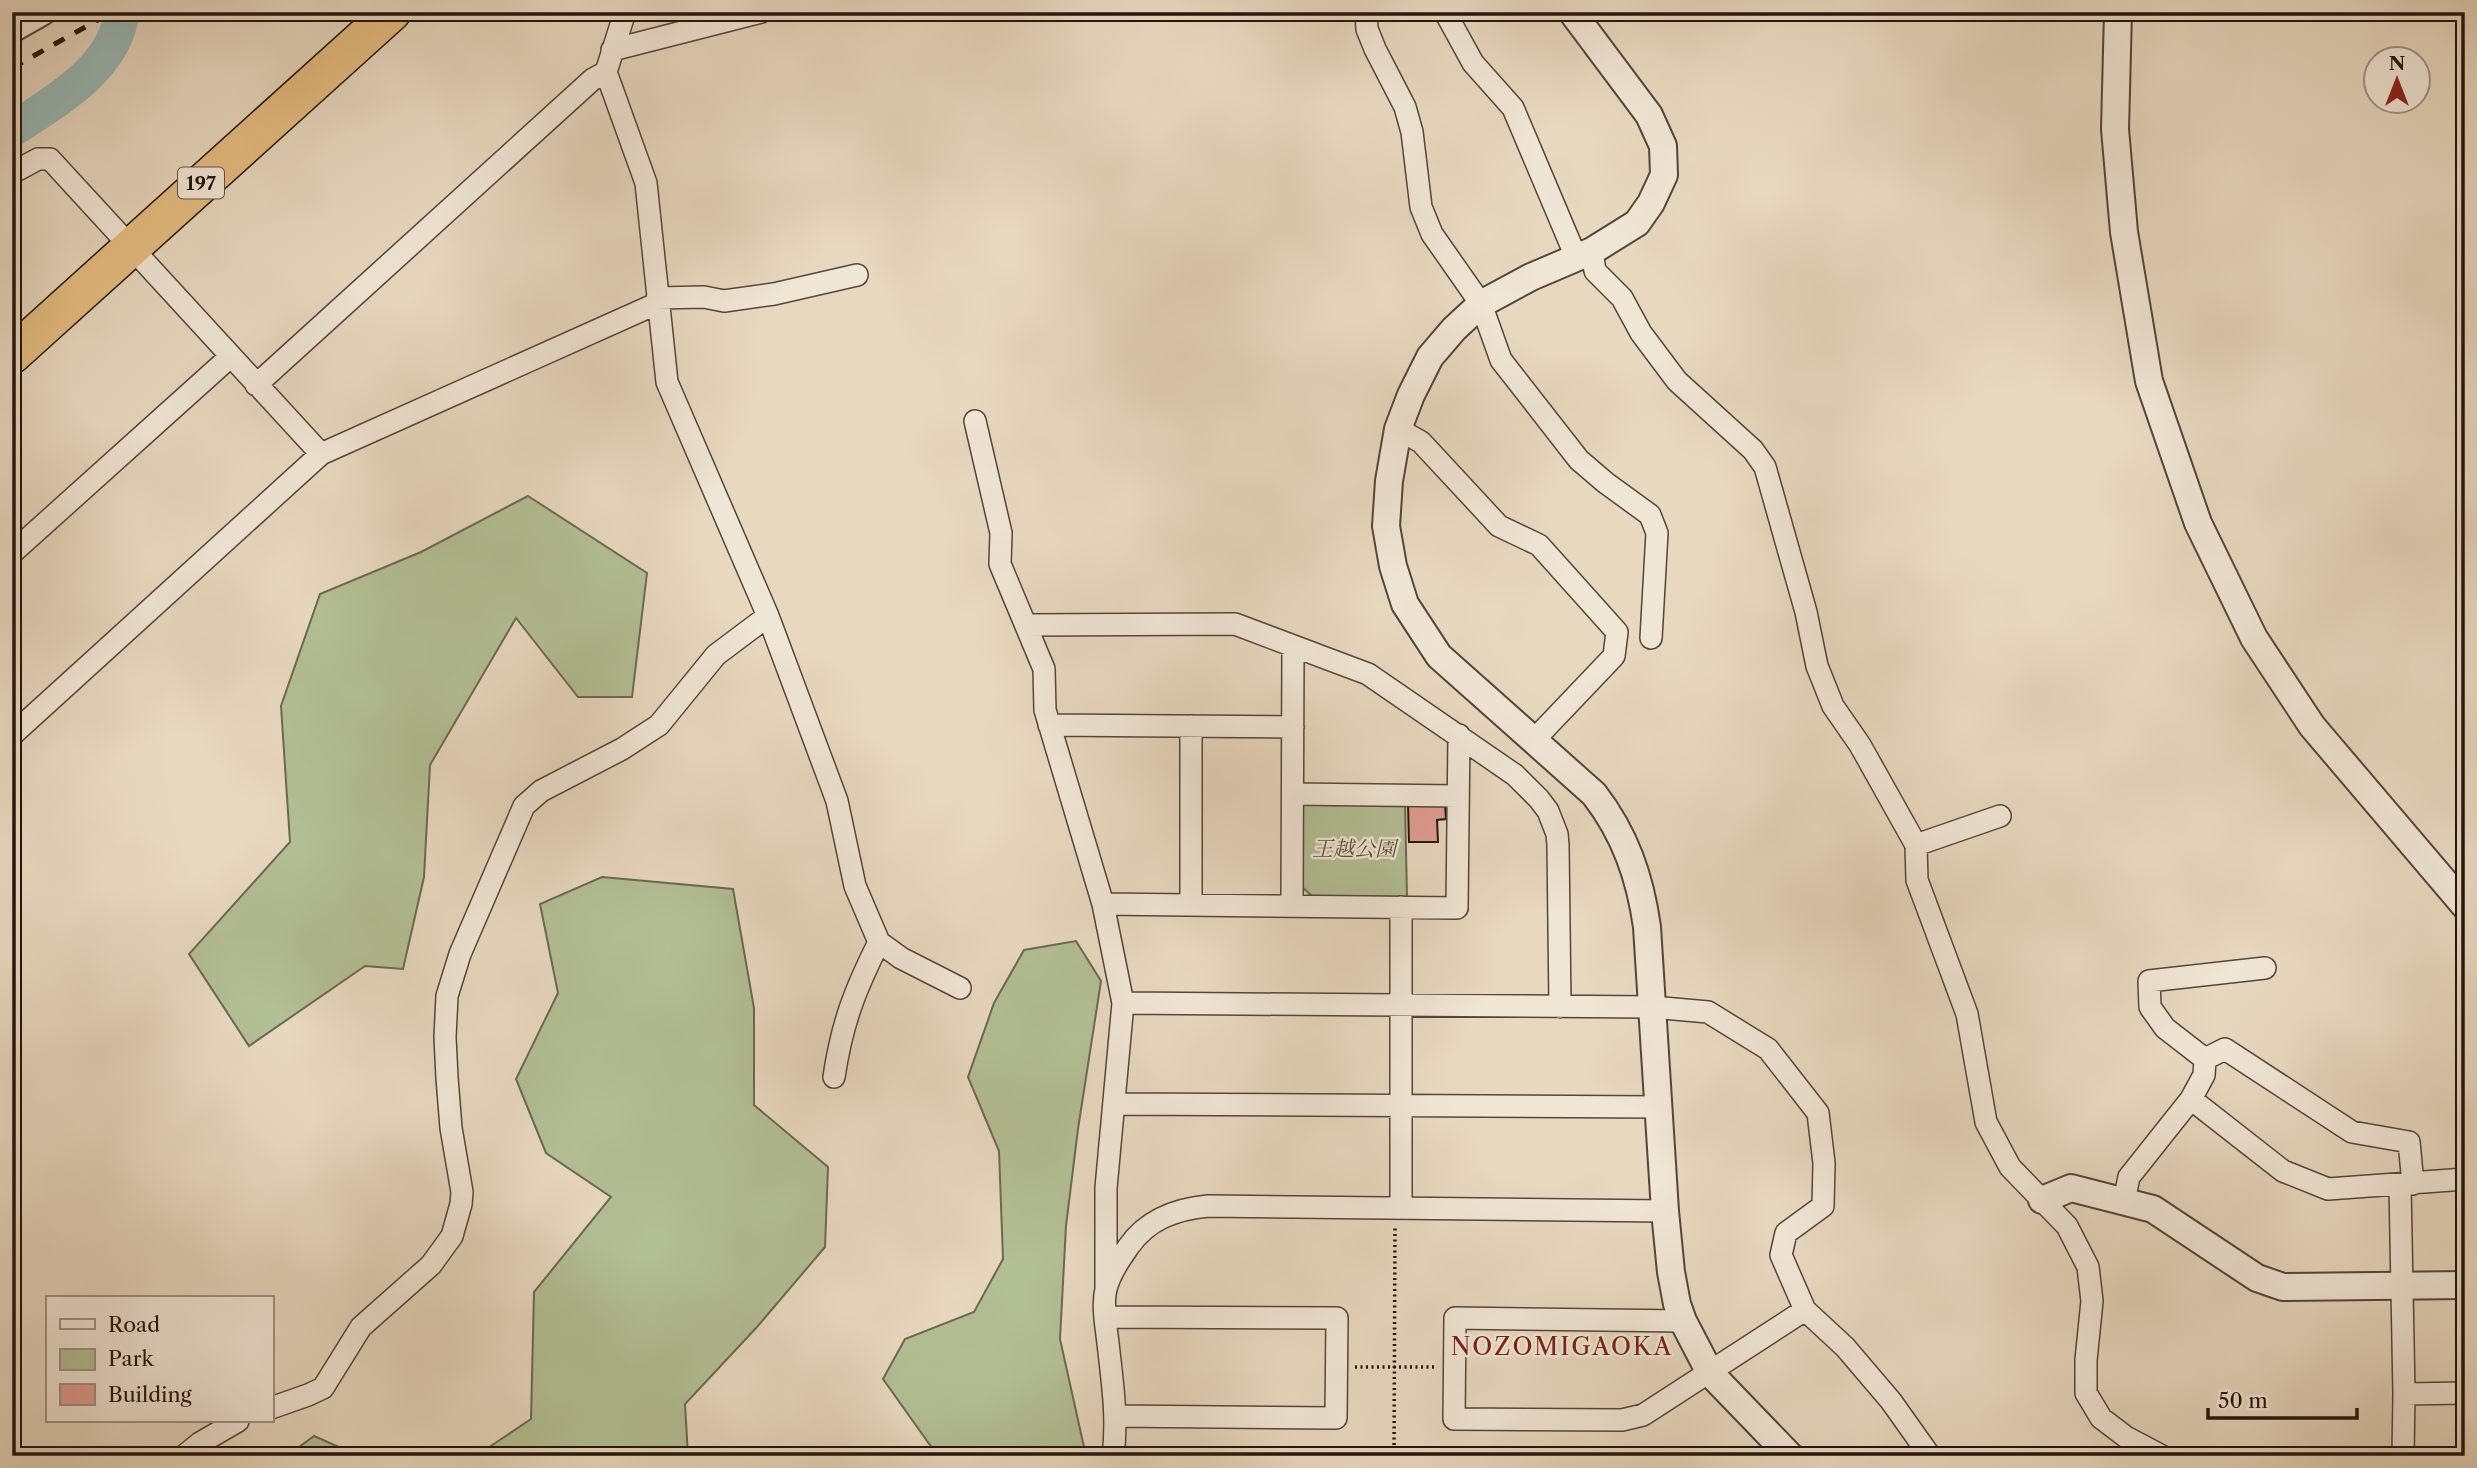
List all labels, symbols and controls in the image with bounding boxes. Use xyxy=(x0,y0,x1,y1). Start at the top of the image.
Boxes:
north arrow xyxy=(2362,46,2432,116)
text: N xyxy=(2389,52,2405,75)
road number: 197 xyxy=(178,168,224,198)
park label: 王越公園 xyxy=(1312,836,1399,861)
legend xyxy=(46,1296,273,1422)
text: Road xyxy=(108,1312,160,1337)
district label: NOZOMIGAOKA xyxy=(1451,1332,1673,1361)
text: Park xyxy=(108,1346,154,1371)
scale bar xyxy=(2208,1377,2356,1421)
text: Building xyxy=(108,1382,193,1407)
text: 50 m xyxy=(2218,1388,2268,1413)

